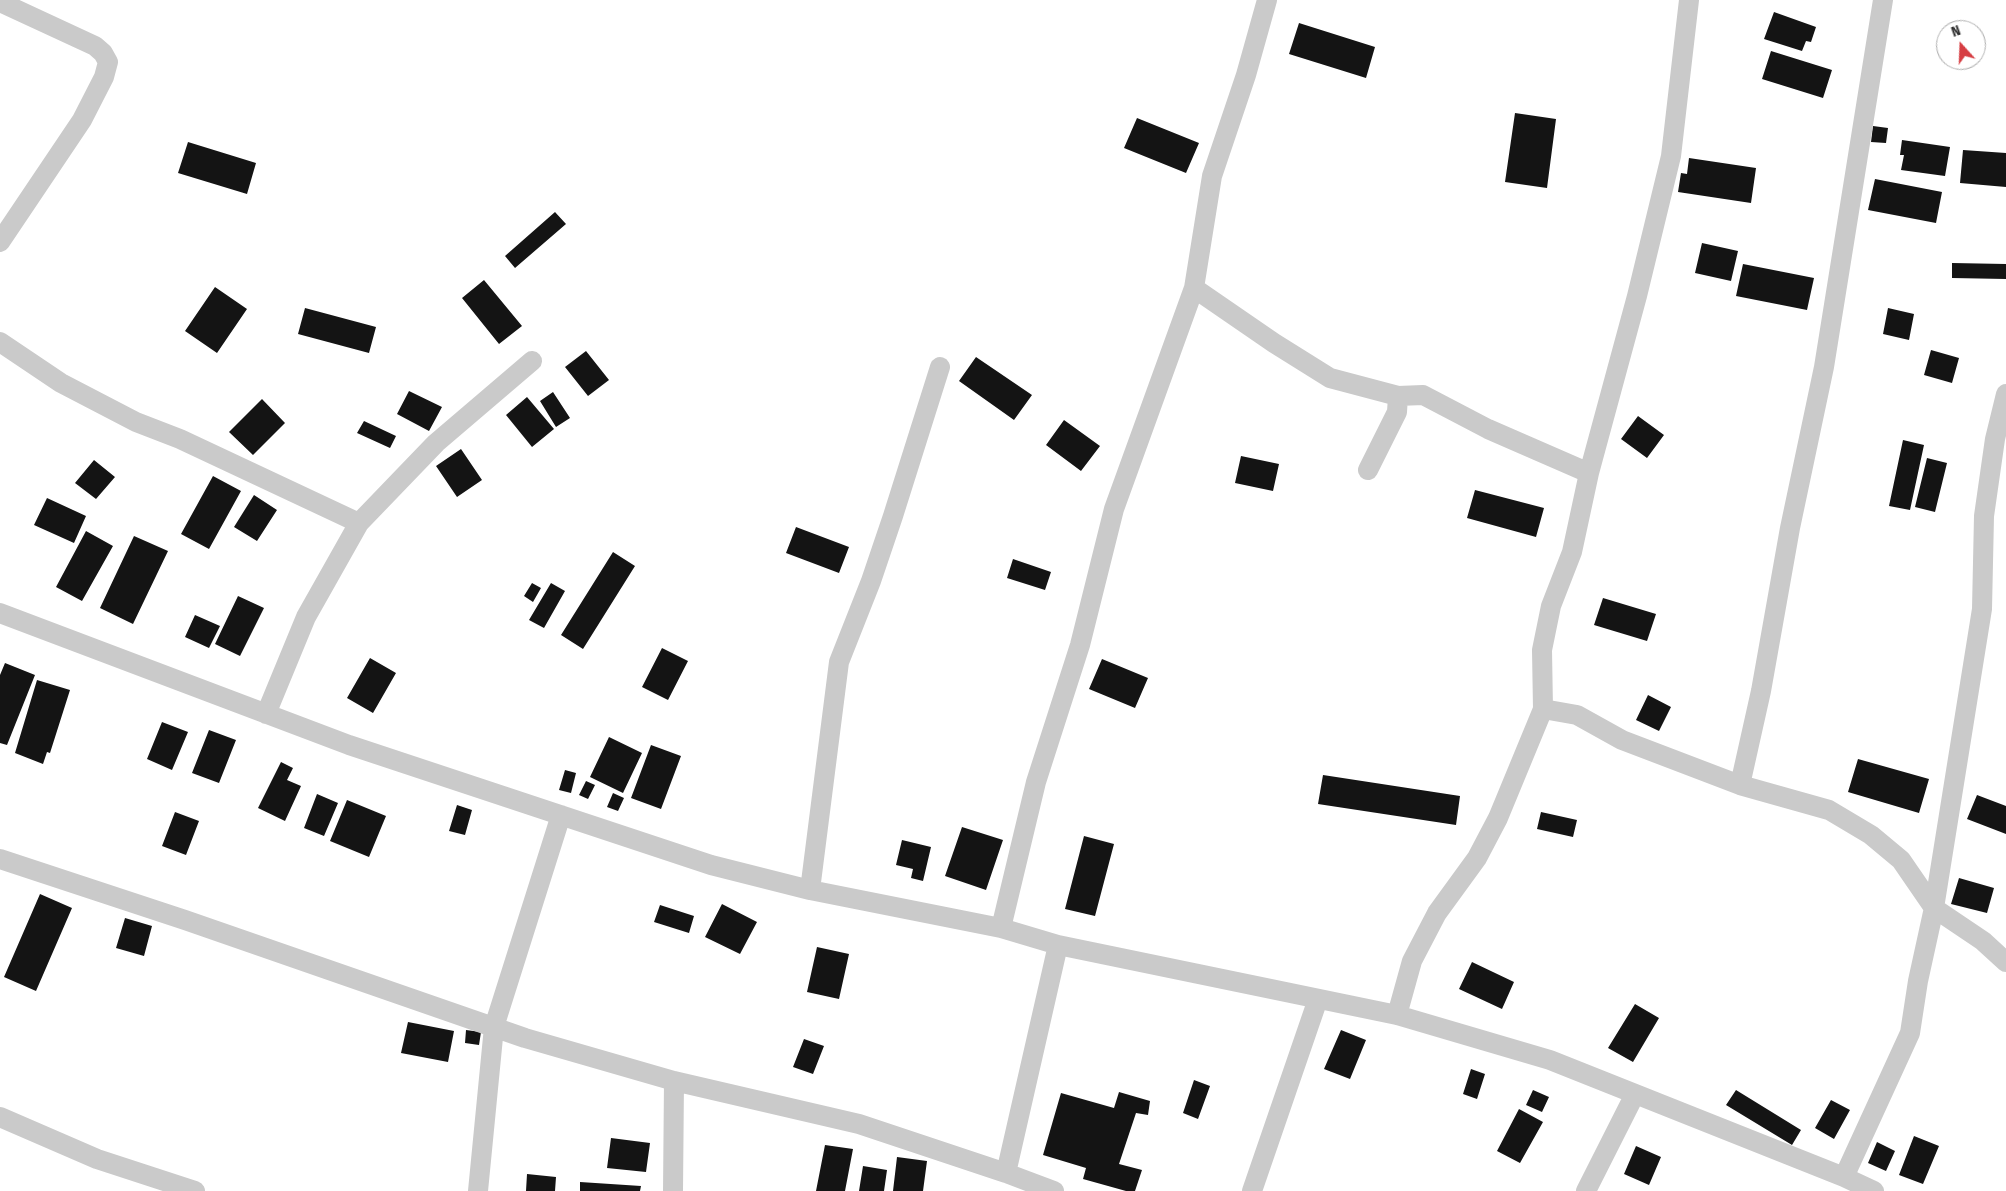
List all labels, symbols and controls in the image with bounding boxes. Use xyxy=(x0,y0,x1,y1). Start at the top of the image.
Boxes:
north arrow xyxy=(1936,20,1986,70)
text: N xyxy=(1949,22,1963,41)

